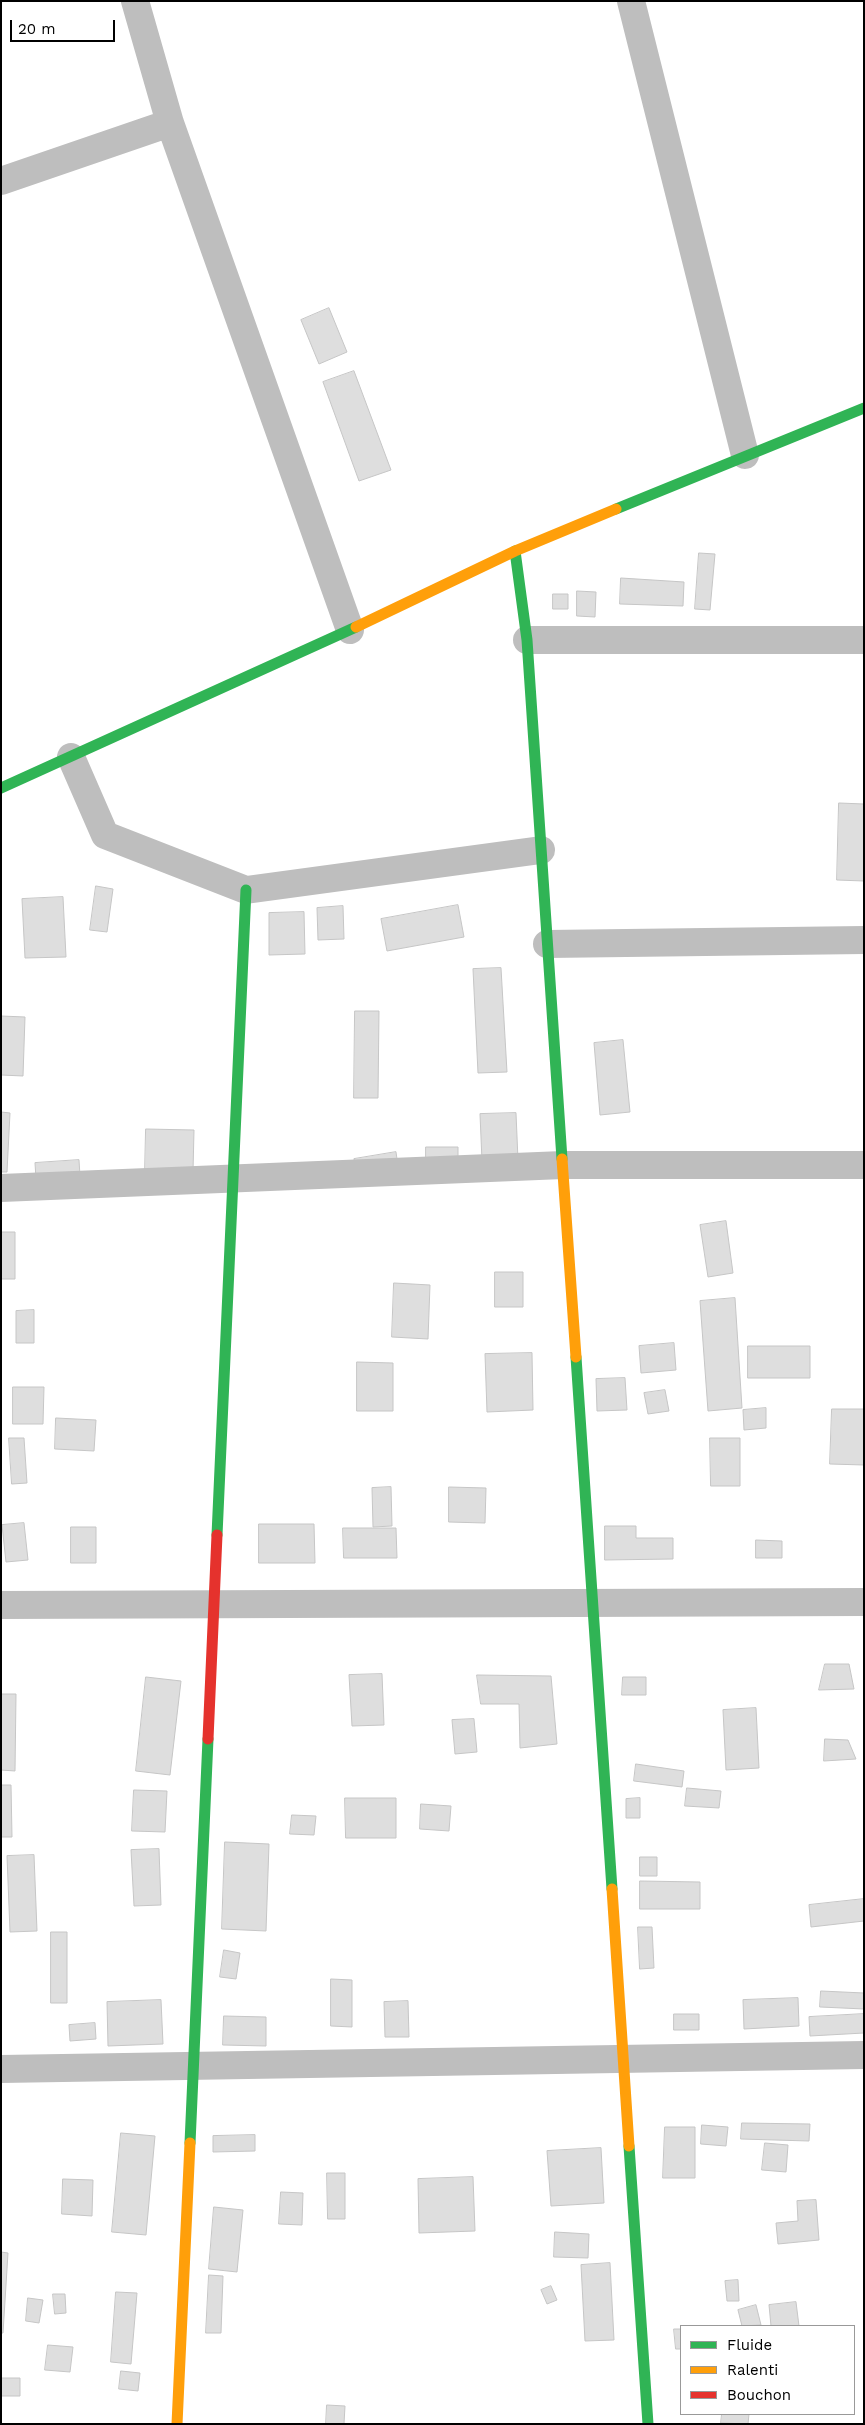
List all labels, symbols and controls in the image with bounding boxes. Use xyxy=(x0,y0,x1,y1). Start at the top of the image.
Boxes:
scale bar xyxy=(12,10,118,42)
text: 20 m xyxy=(18,20,56,38)
legend xyxy=(680,2325,855,2415)
text: Fluide xyxy=(727,2336,772,2354)
text: Ralenti xyxy=(727,2361,778,2379)
text: Bouchon xyxy=(727,2386,791,2404)

